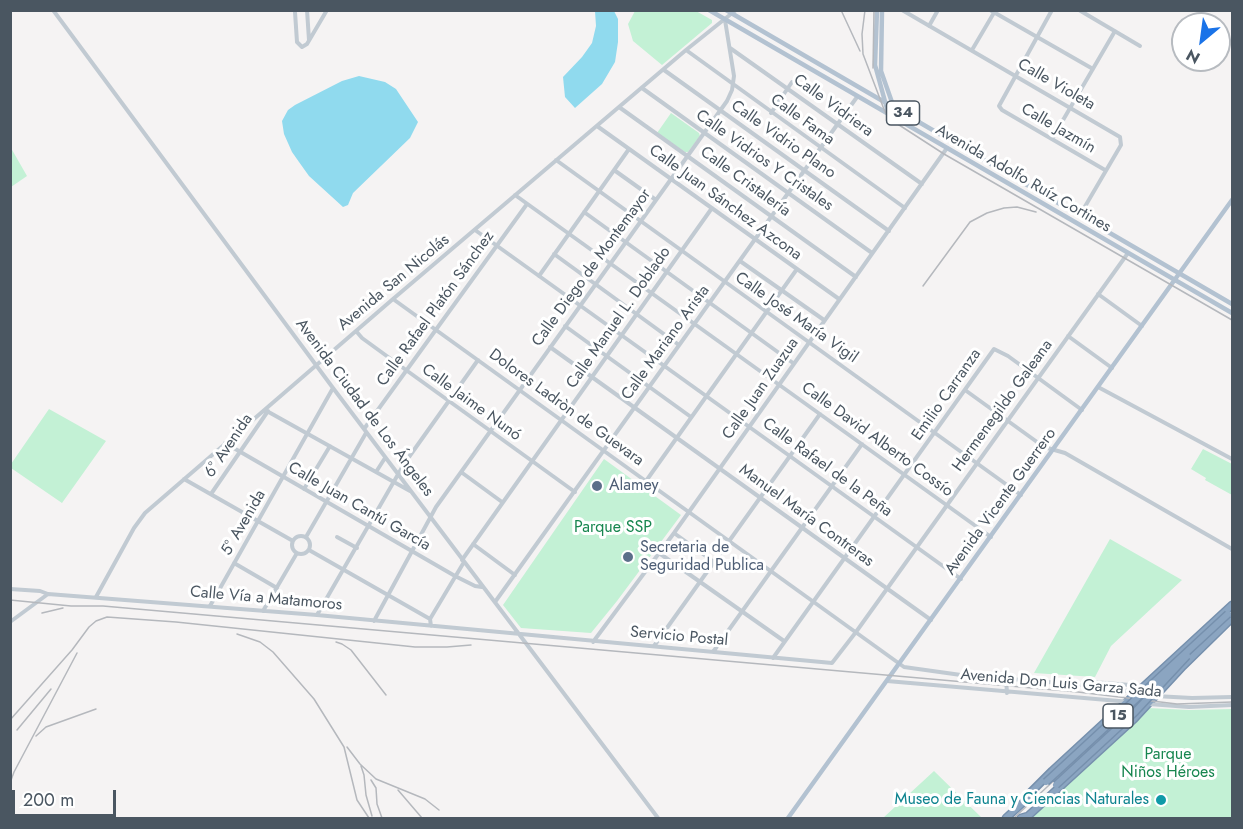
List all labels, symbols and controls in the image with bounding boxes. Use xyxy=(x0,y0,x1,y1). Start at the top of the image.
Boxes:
north arrow xyxy=(1171,12,1231,72)
text: N xyxy=(1182,43,1204,70)
street label: Calle Violeta xyxy=(1014,55,1098,115)
street label: Calle Vidriera xyxy=(789,71,877,141)
street label: Calle Fama xyxy=(766,90,838,150)
street label: Calle Vidrio Plano xyxy=(727,97,839,183)
street label: Calle Jazmín xyxy=(1017,100,1099,158)
road number: 34 xyxy=(886,101,920,125)
street label: Calle Vidrios Y Cristales xyxy=(692,106,836,216)
street label: Avenida Adolfo Ruíz Cortines xyxy=(932,121,1114,237)
street label: Calle Juan Sánchez Azcona xyxy=(645,141,805,265)
street label: Calle Cristalería xyxy=(696,143,794,221)
street label: Calle Diego de Montemayor xyxy=(528,185,656,351)
street label: Calle Rafael Platón Sánchez xyxy=(373,228,499,390)
street label: Avenida San Nicolás xyxy=(334,231,454,335)
street label: Calle Manuel L. Doblado xyxy=(563,243,675,393)
street label: Calle José María Vigil xyxy=(731,268,861,368)
street label: Calle Mariano Arista xyxy=(618,282,714,404)
street label: Avenida Ciudad de Los Ángeles xyxy=(291,315,437,501)
street label: Calle Juan Zuazua xyxy=(719,334,803,444)
street label: Hermenegildo Galeana xyxy=(949,336,1057,476)
street label: Dolores Ladròn de Guevara xyxy=(485,345,647,471)
street label: Emilio Carranza xyxy=(908,345,986,445)
street label: Calle Jaime Nunó xyxy=(418,360,524,446)
street label: Calle David Alberto Cossío xyxy=(797,379,957,501)
street label: 6° Avenida xyxy=(201,411,257,481)
street label: Calle Rafael de la Peña xyxy=(758,414,896,522)
street label: Avenida Vicente Guerrero xyxy=(941,425,1061,579)
street label: Calle Juan Cantú García xyxy=(284,458,434,556)
street label: Manuel María Contreras xyxy=(735,461,877,571)
place label: Alamey xyxy=(609,476,658,496)
marker: Alamey xyxy=(590,479,604,493)
street label: 5° Avenida xyxy=(218,487,270,559)
park label: Parque SSP xyxy=(574,518,652,538)
place label: Secretaria de Seguridad Publica xyxy=(640,538,764,576)
marker: Secretaria de Seguridad Publica xyxy=(621,550,635,564)
street label: Calle Vía a Matamoros xyxy=(189,583,343,615)
street label: Servicio Postal xyxy=(629,623,729,651)
street label: Avenida Don Luis Garza Sada xyxy=(960,666,1162,702)
road number: 15 xyxy=(1103,704,1133,728)
park label: Parque Niños Héroes xyxy=(1121,745,1215,783)
scale bar xyxy=(15,778,118,816)
text: 200 m xyxy=(23,787,74,813)
place label: Museo de Fauna y Ciencias Naturales xyxy=(895,790,1149,810)
marker: Museo de Fauna y Ciencias Naturales xyxy=(1154,793,1168,807)

